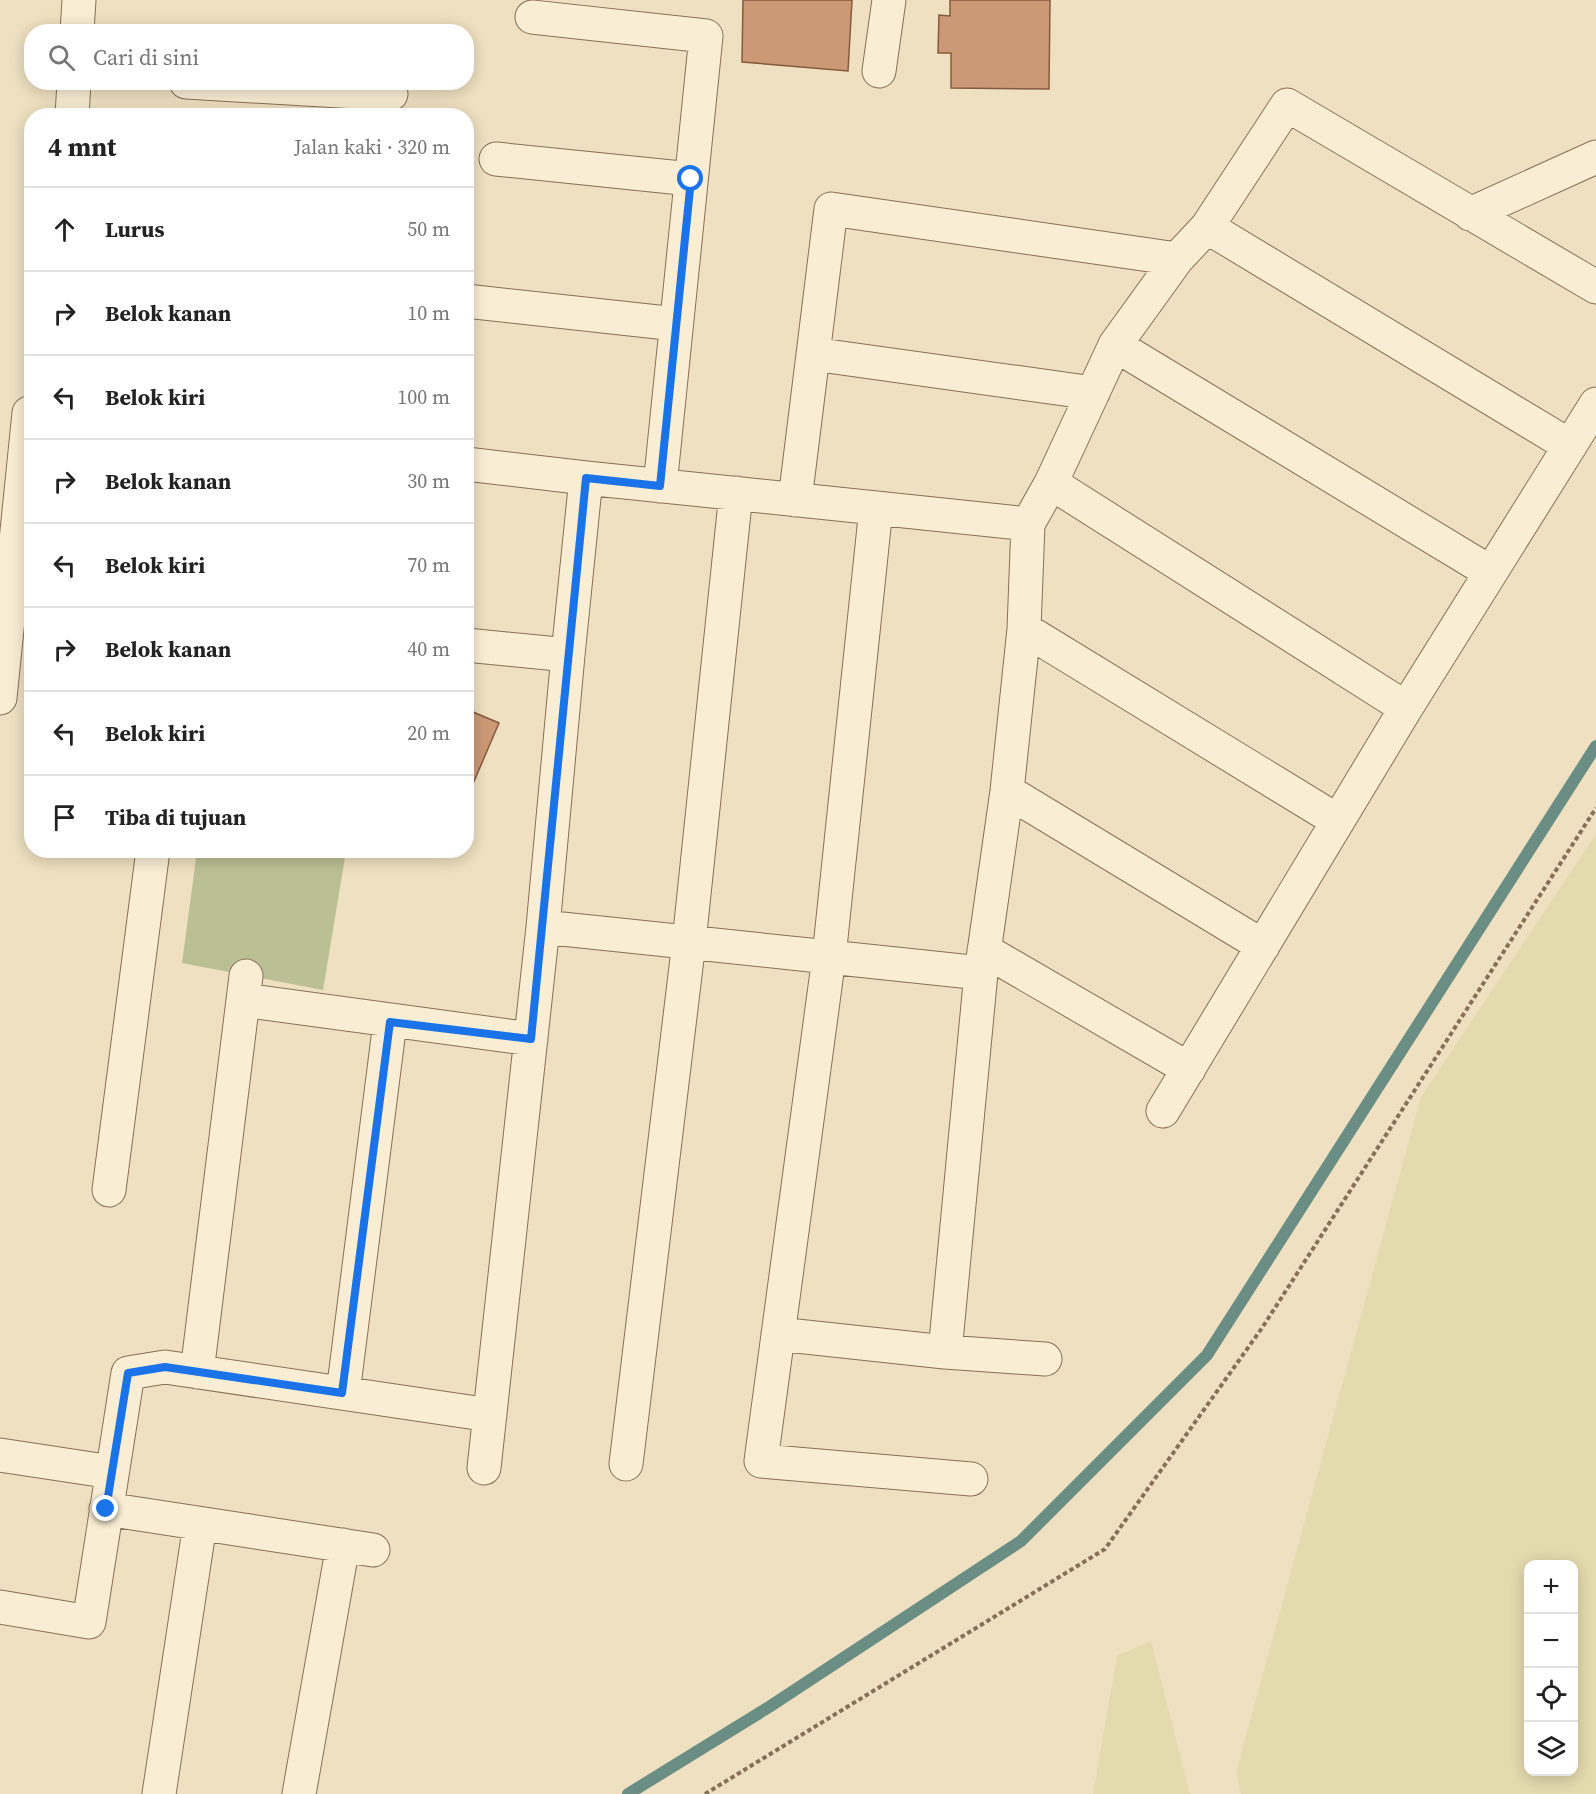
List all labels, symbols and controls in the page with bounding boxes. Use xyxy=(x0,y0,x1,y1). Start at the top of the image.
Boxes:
search box xyxy=(24,24,474,90)
icon: search xyxy=(45,41,78,74)
text: Cari di sini xyxy=(93,42,199,72)
text: 4 mnt xyxy=(48,129,116,165)
text: Jalan kaki · 320 m xyxy=(294,133,450,161)
route start xyxy=(677,165,703,191)
icon: ahead xyxy=(48,213,81,246)
text: Lurus xyxy=(105,214,164,244)
text: 50 m xyxy=(407,215,450,243)
icon: right xyxy=(48,297,81,330)
text: Belok kanan xyxy=(105,298,231,328)
text: 10 m xyxy=(407,299,450,327)
icon: left xyxy=(48,381,81,414)
text: Belok kiri xyxy=(105,382,205,412)
text: 100 m xyxy=(397,383,450,411)
icon: right xyxy=(48,465,81,498)
text: Belok kanan xyxy=(105,466,231,496)
text: 30 m xyxy=(407,467,450,495)
icon: left xyxy=(48,549,81,582)
text: Belok kiri xyxy=(105,550,205,580)
text: 70 m xyxy=(407,551,450,579)
icon: right xyxy=(48,633,81,666)
text: Belok kanan xyxy=(105,634,231,664)
text: 40 m xyxy=(407,635,450,663)
icon: left xyxy=(48,717,81,750)
text: Belok kiri xyxy=(105,718,205,748)
text: 20 m xyxy=(407,719,450,747)
icon: arrive xyxy=(48,801,81,834)
text: Tiba di tujuan xyxy=(105,802,246,832)
route end xyxy=(92,1495,118,1521)
map controls xyxy=(1524,1560,1578,1776)
button: + xyxy=(1524,1560,1578,1614)
button: − xyxy=(1524,1614,1578,1668)
button: locate xyxy=(1524,1668,1578,1722)
button: layers xyxy=(1524,1722,1578,1776)

